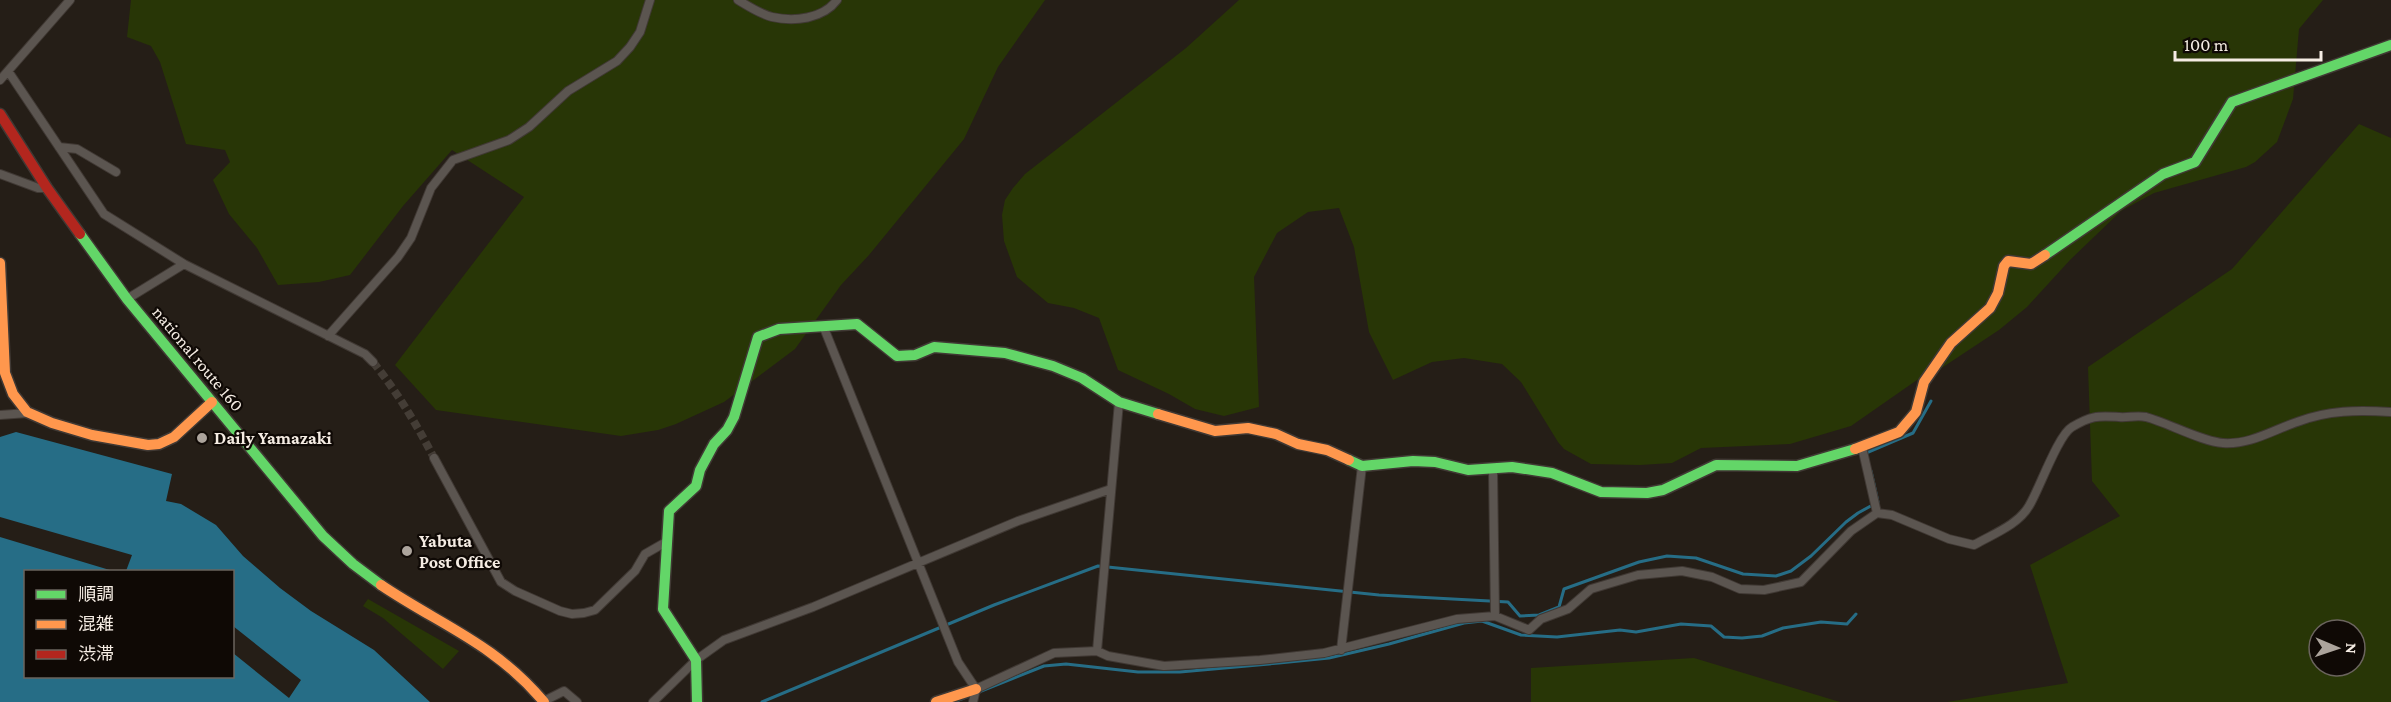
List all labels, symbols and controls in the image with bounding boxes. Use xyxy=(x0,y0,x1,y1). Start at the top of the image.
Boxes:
scale bar xyxy=(2175,24,2320,62)
text: 100 m xyxy=(2184,35,2229,55)
street label: national route 160 xyxy=(148,303,248,415)
place label: Daily Yamazaki xyxy=(214,428,333,448)
marker: Daily Yamazaki xyxy=(195,431,209,445)
place label: Yabuta Post Office xyxy=(419,531,500,572)
marker: Yabuta Post Office xyxy=(400,544,414,558)
legend xyxy=(24,570,234,678)
text: 順調 xyxy=(78,584,114,604)
text: 混雑 xyxy=(78,614,114,634)
north arrow xyxy=(2307,618,2367,678)
text: N xyxy=(2343,643,2360,654)
text: 渋滞 xyxy=(78,644,114,664)

